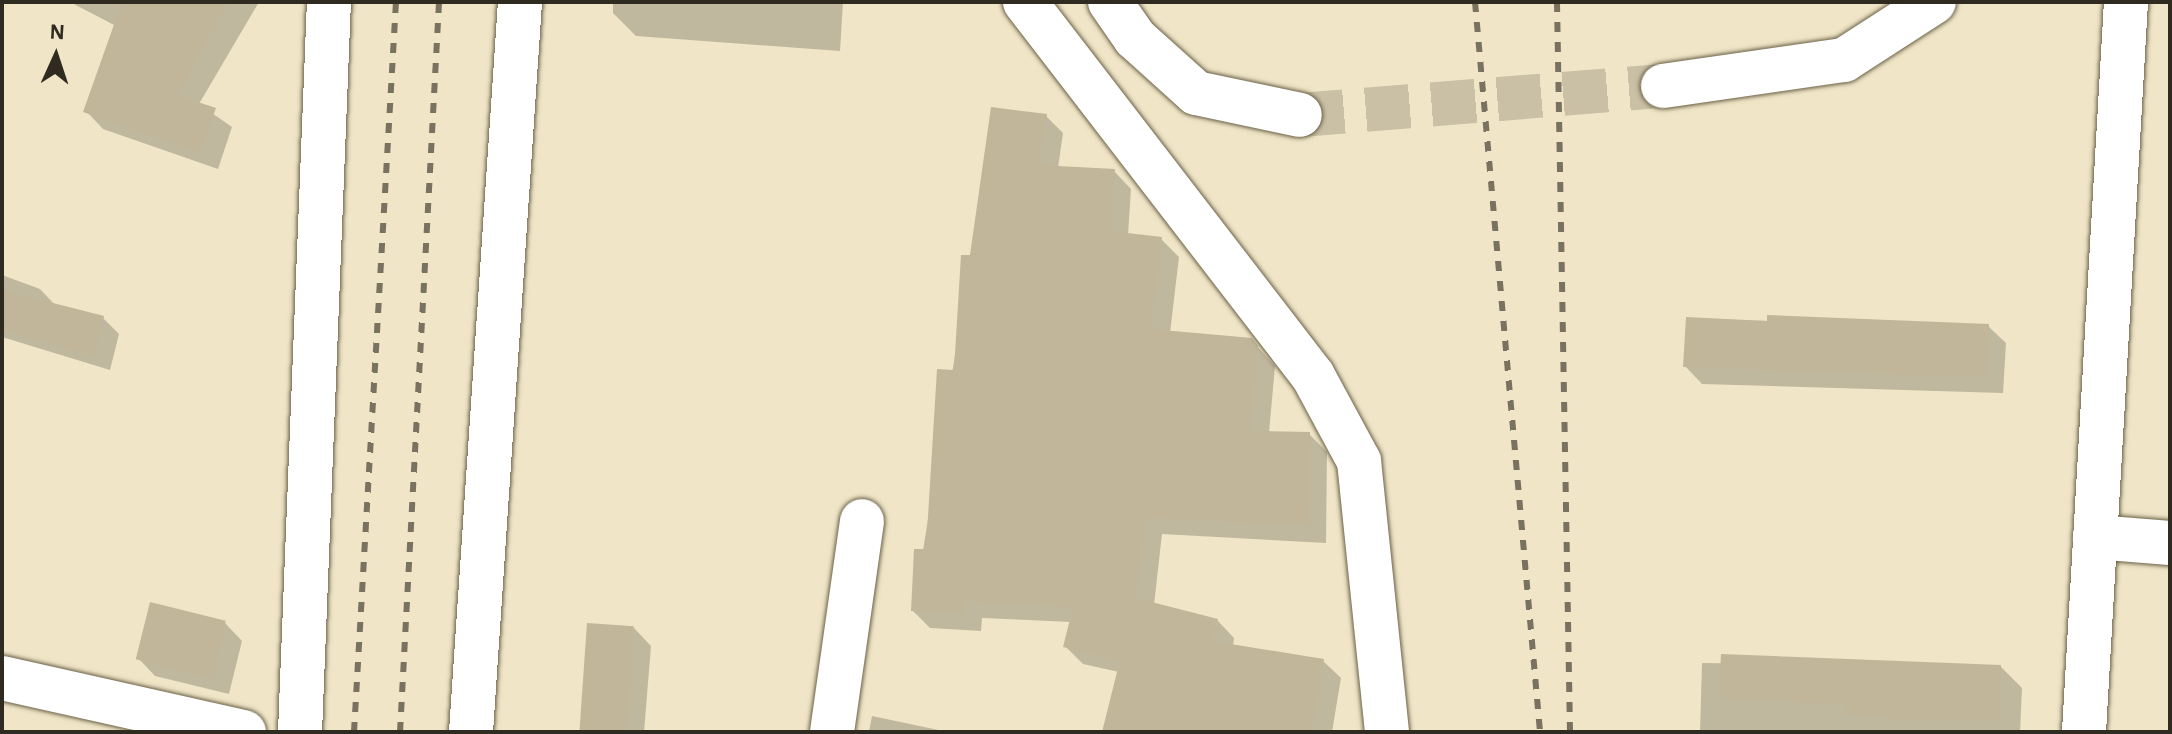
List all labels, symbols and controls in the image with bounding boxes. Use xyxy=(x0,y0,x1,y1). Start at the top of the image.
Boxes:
north arrow xyxy=(16,16,96,96)
text: N xyxy=(49,21,65,43)

